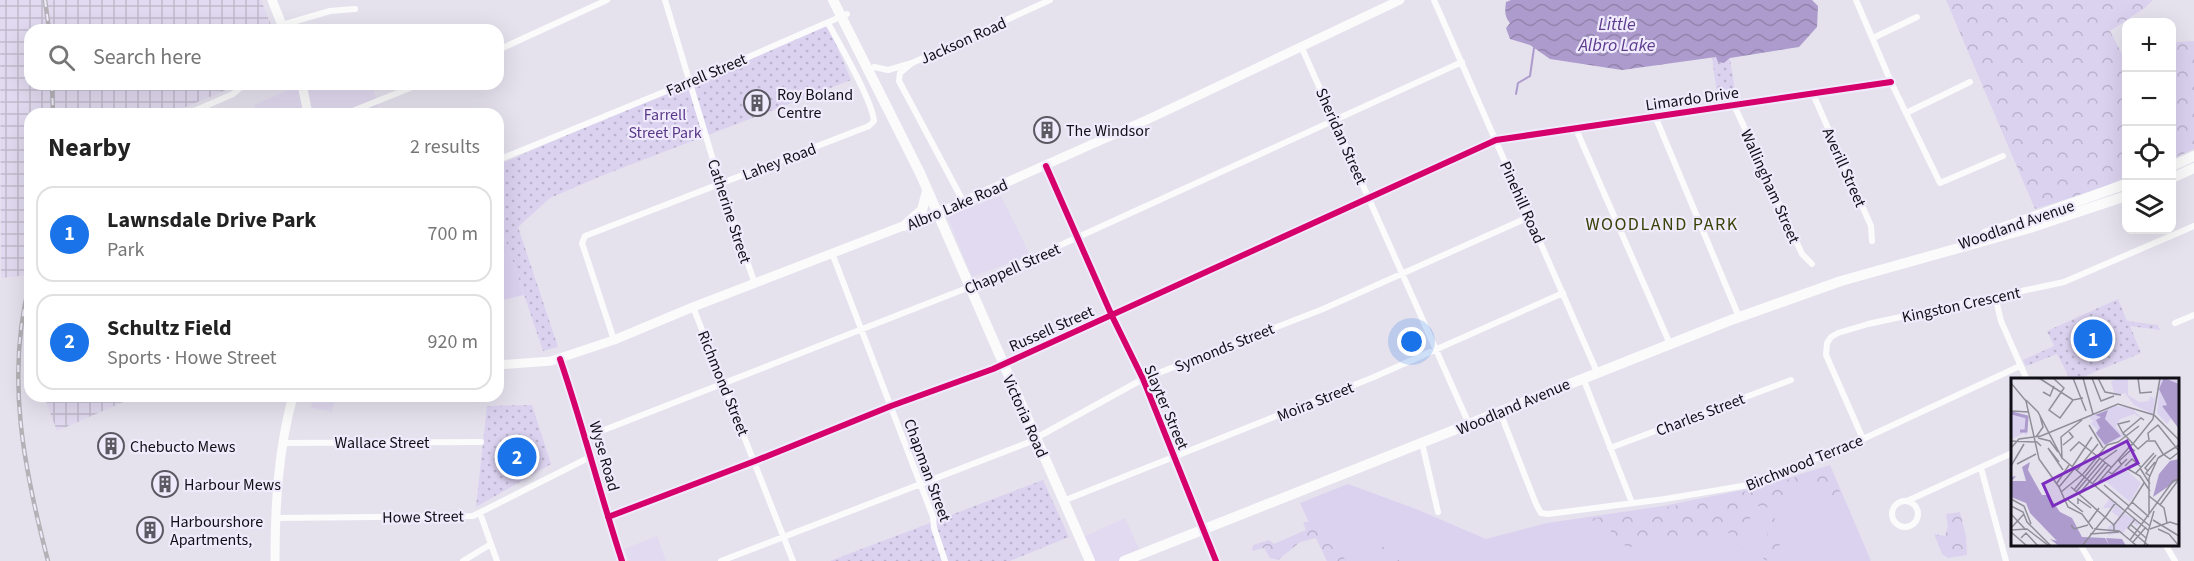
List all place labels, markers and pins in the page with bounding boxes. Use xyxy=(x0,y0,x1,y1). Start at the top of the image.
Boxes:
place label: Roy Boland Centre xyxy=(777,84,853,124)
building icon: Roy Boland Centre xyxy=(742,88,772,118)
building icon: The Windsor xyxy=(1032,115,1062,145)
place label: The Windsor xyxy=(1066,120,1150,142)
pin: 1 xyxy=(2074,316,2112,362)
building icon: Chebucto Mews xyxy=(96,431,126,461)
pin: 2 xyxy=(498,434,536,480)
place label: Chebucto Mews xyxy=(130,436,236,458)
building icon: Harbour Mews xyxy=(150,469,180,499)
place label: Harbour Mews xyxy=(184,474,281,496)
place label: Harbourshore Apartments, xyxy=(170,511,263,551)
building icon: Harbourshore Apartments, xyxy=(135,515,165,545)

